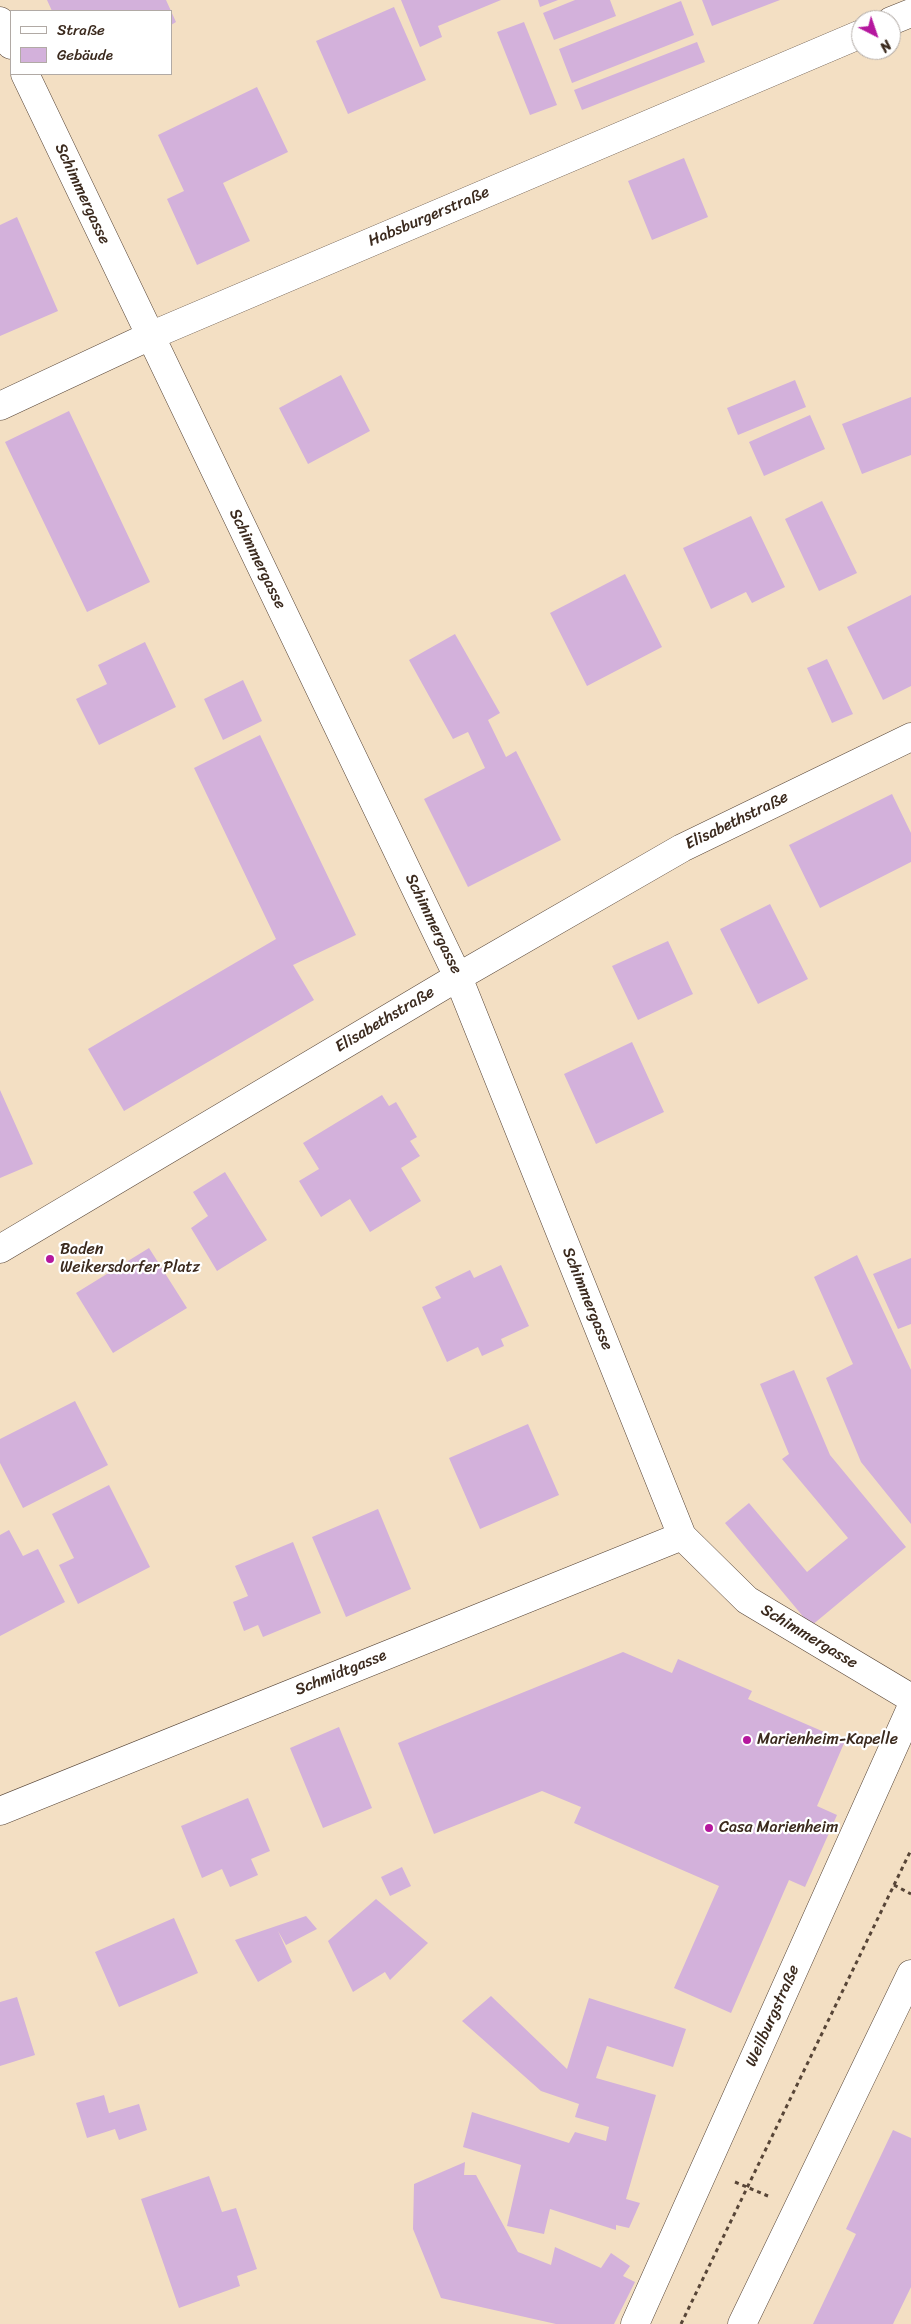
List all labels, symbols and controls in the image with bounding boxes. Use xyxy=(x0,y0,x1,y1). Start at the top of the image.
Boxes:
legend xyxy=(10,10,172,75)
north arrow xyxy=(851,10,901,60)
text: Straße xyxy=(57,17,105,43)
text: N xyxy=(874,33,897,59)
text: Gebäude xyxy=(57,42,113,68)
street label: Schimmergasse xyxy=(50,140,114,248)
street label: Habsburgerstraße xyxy=(366,183,492,251)
street label: Schimmergasse xyxy=(224,506,290,612)
street label: Elisabethstraße xyxy=(682,788,792,854)
street label: Schimmergasse xyxy=(400,871,466,977)
street label: Elisabethstraße xyxy=(332,983,438,1057)
place label: Baden Weikersdorfer Platz xyxy=(60,1240,200,1278)
street label: Schimmergasse xyxy=(558,1245,616,1353)
marker: Baden Weikersdorfer Platz xyxy=(44,1253,56,1265)
street label: Schimmergasse xyxy=(757,1601,861,1673)
street label: Schmidtgasse xyxy=(292,1646,390,1700)
place label: Marienheim-Kapelle xyxy=(757,1730,898,1750)
marker: Marienheim-Kapelle xyxy=(741,1734,753,1746)
place label: Casa Marienheim xyxy=(719,1818,838,1838)
marker: Casa Marienheim xyxy=(703,1822,715,1834)
street label: Weilburgstraße xyxy=(742,1962,804,2070)

